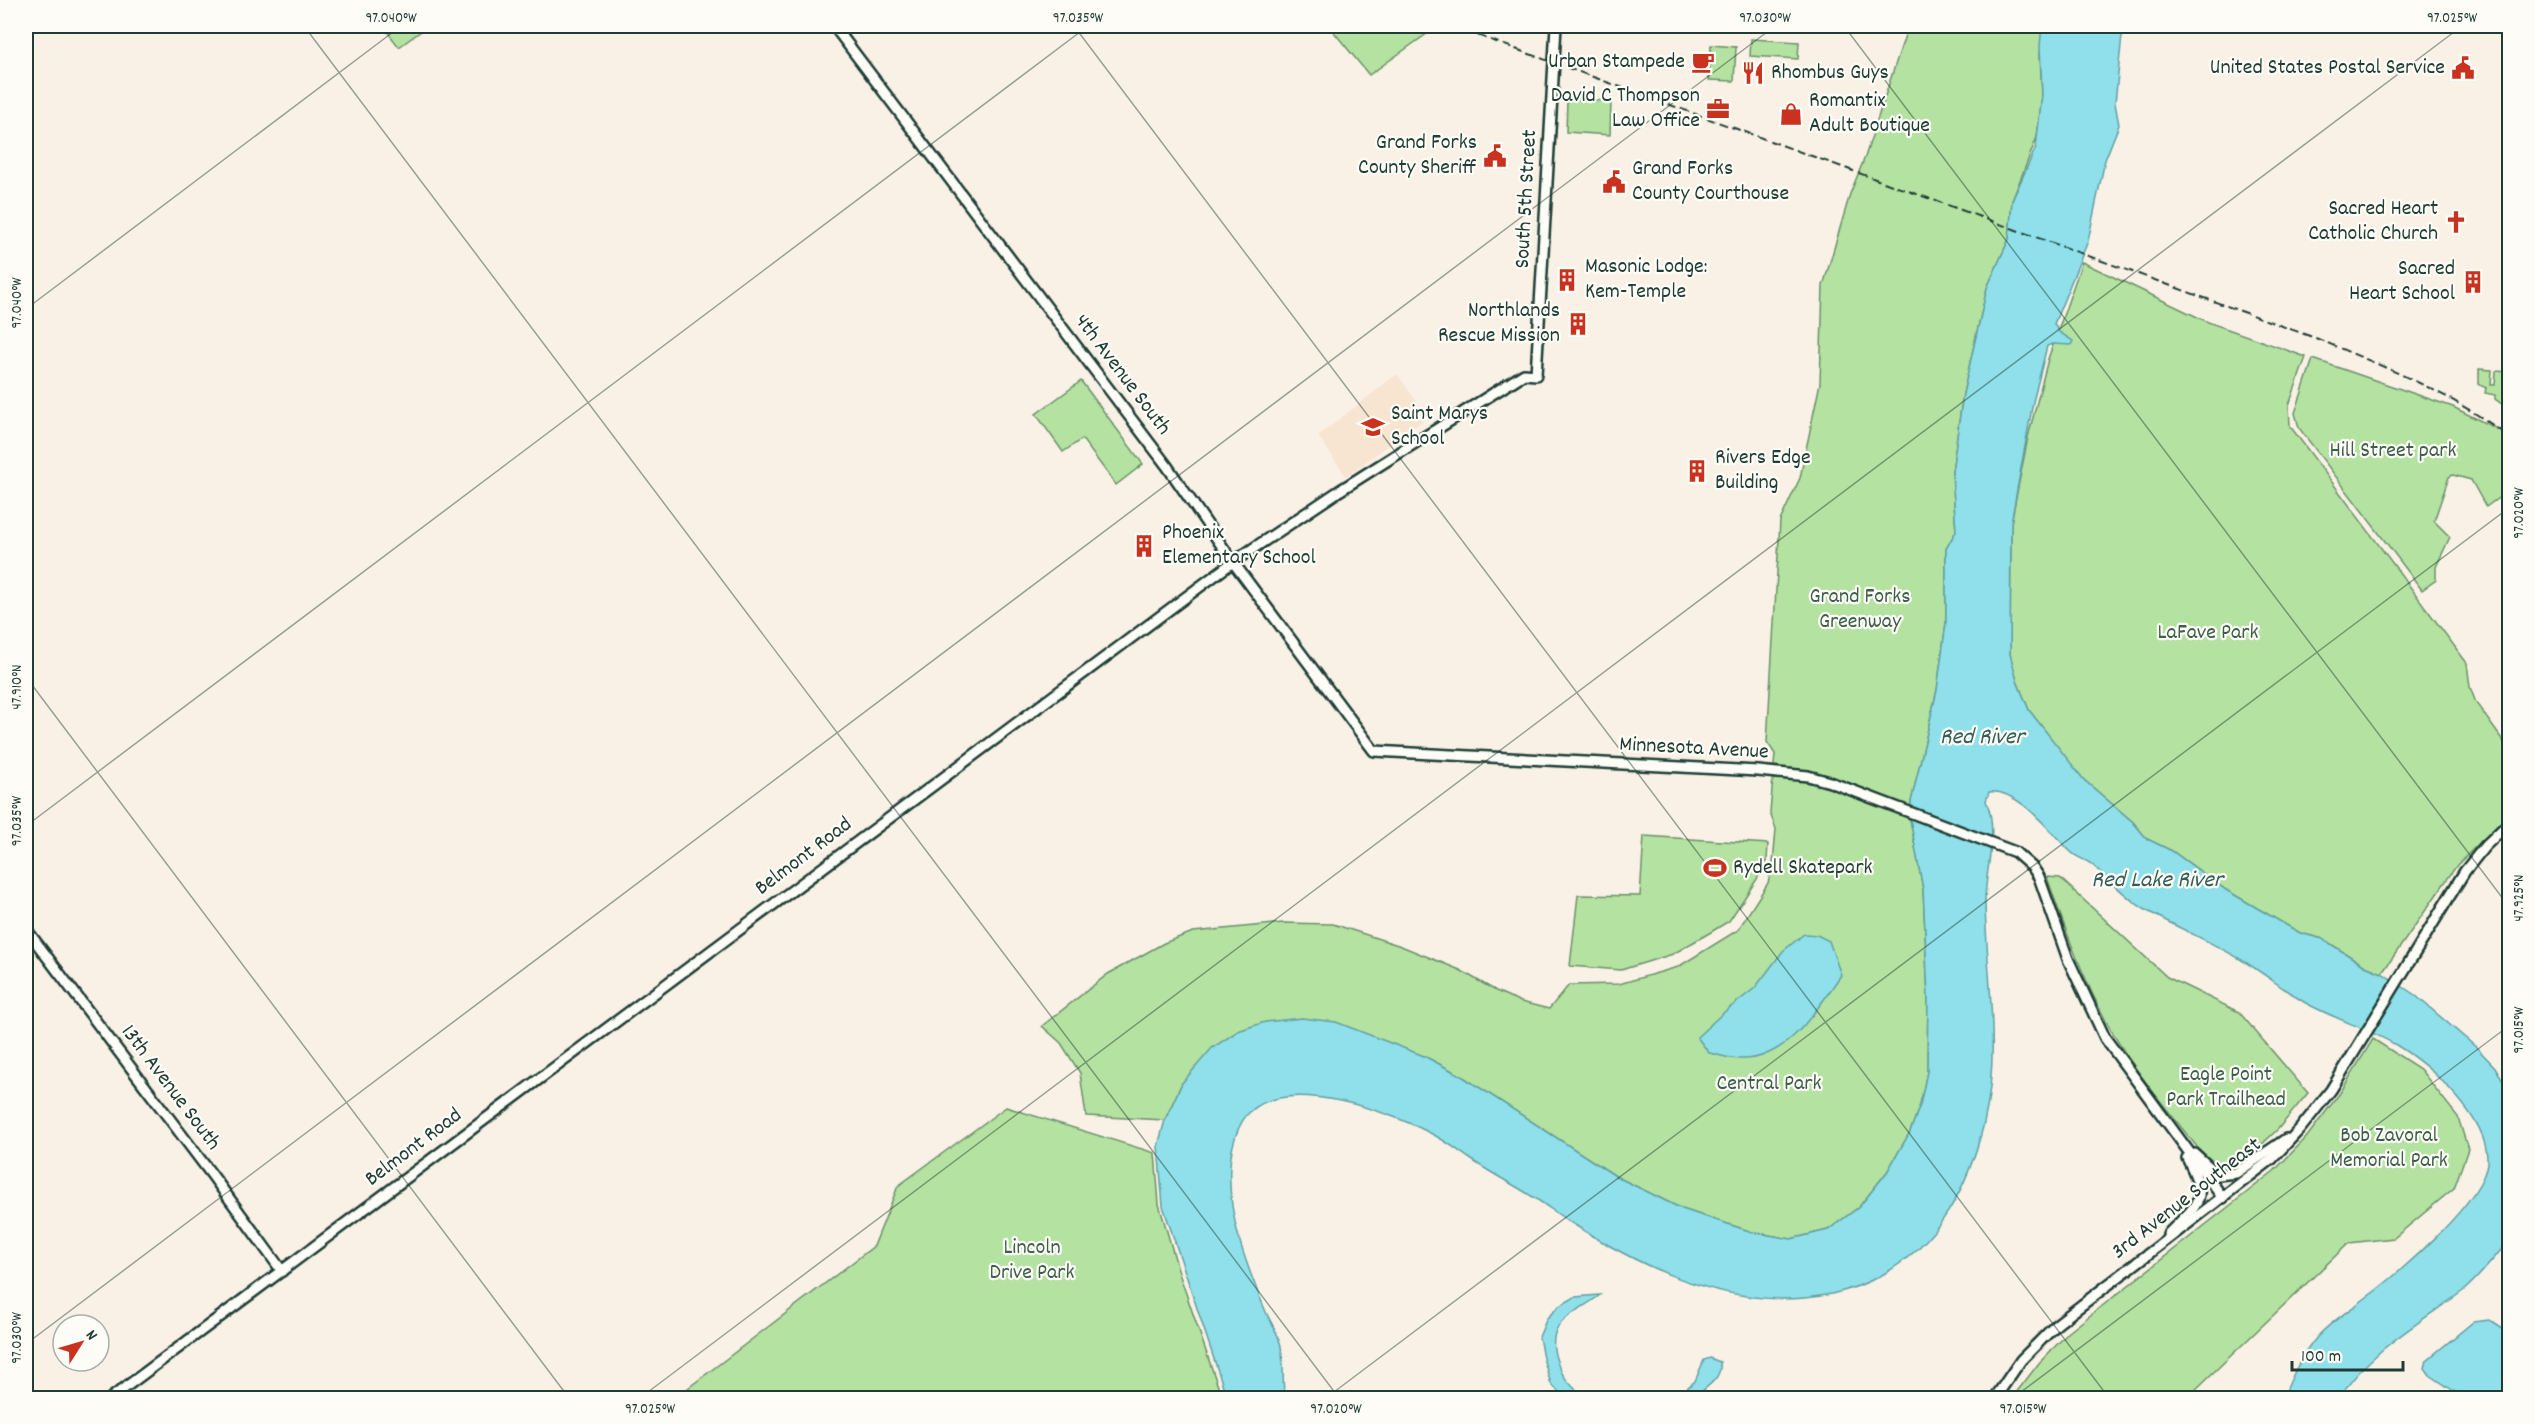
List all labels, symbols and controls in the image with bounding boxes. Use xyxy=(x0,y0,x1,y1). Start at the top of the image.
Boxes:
text: 97.040°W xyxy=(365,8,417,30)
text: 97.035°W xyxy=(1053,8,1104,30)
text: 97.030°W xyxy=(1739,8,1791,30)
text: 97.025°W xyxy=(2427,8,2477,30)
place label: Urban Stampede xyxy=(1548,47,1685,78)
cafe icon: Urban Stampede xyxy=(1690,49,1716,75)
place label: United States Postal Service xyxy=(2210,53,2445,84)
public building icon: United States Postal Service xyxy=(2450,55,2476,81)
place label: Rhombus Guys xyxy=(1771,58,1889,89)
restaurant icon: Rhombus Guys xyxy=(1740,60,1766,86)
place label: David C Thompson Law Office xyxy=(1551,81,1700,137)
place label: Romantix Adult Boutique xyxy=(1809,86,1930,142)
office icon: David C Thompson Law Office xyxy=(1705,96,1731,122)
shop icon: Romantix Adult Boutique xyxy=(1778,101,1804,127)
place label: Grand Forks County Sheriff xyxy=(1358,128,1477,184)
street label: South 5th Street xyxy=(1508,129,1546,269)
public building icon: Grand Forks County Sheriff xyxy=(1482,143,1508,169)
place label: Grand Forks County Courthouse xyxy=(1632,154,1789,210)
public building icon: Grand Forks County Courthouse xyxy=(1601,169,1627,195)
place label: Sacred Heart Catholic Church xyxy=(2308,194,2438,250)
church icon: Sacred Heart Catholic Church xyxy=(2443,209,2469,235)
place label: Masonic Lodge: Kem-Temple xyxy=(1585,252,1707,308)
place label: Sacred Heart School xyxy=(2349,254,2455,310)
building icon: Masonic Lodge: Kem-Temple xyxy=(1554,267,1580,293)
building icon: Sacred Heart School xyxy=(2460,269,2486,295)
text: 97.040°W xyxy=(7,277,29,329)
place label: Northlands Rescue Mission xyxy=(1438,296,1560,352)
street label: 4th Avenue South xyxy=(1066,308,1178,442)
building icon: Northlands Rescue Mission xyxy=(1565,311,1591,337)
place label: Saint Marys School xyxy=(1391,399,1488,455)
school or university icon: Saint Marys School xyxy=(1360,414,1386,440)
park label: Hill Street park xyxy=(2330,436,2456,467)
place label: Rivers Edge Building xyxy=(1715,443,1811,499)
building icon: Rivers Edge Building xyxy=(1684,458,1710,484)
text: 97.020°W xyxy=(2509,487,2531,539)
place label: Phoenix Elementary School xyxy=(1162,518,1316,574)
building icon: Phoenix Elementary School xyxy=(1131,533,1157,559)
park label: Grand Forks Greenway xyxy=(1809,582,1911,638)
park label: LaFave Park xyxy=(2158,618,2258,649)
text: 47.910°N xyxy=(7,664,29,710)
water label: Red River xyxy=(1940,721,2027,755)
street label: Minnesota Avenue xyxy=(1618,730,1770,768)
text: 97.035°W xyxy=(7,795,29,846)
street label: Belmont Road xyxy=(749,810,859,904)
place label: Rydell Skatepark xyxy=(1733,853,1873,884)
sports icon: Rydell Skatepark xyxy=(1702,855,1728,881)
water label: Red Lake River xyxy=(2091,864,2226,898)
text: 47.925°N xyxy=(2509,874,2531,922)
text: 97.015°W xyxy=(2509,1006,2531,1053)
street label: 13th Avenue South xyxy=(112,1019,228,1157)
park label: Eagle Point Park Trailhead xyxy=(2166,1060,2286,1116)
park label: Central Park xyxy=(1716,1069,1822,1100)
street label: Belmont Road xyxy=(359,1101,469,1195)
park label: Bob Zavoral Memorial Park xyxy=(2330,1121,2448,1177)
street label: 3rd Avenue Southeast xyxy=(2105,1130,2269,1268)
park label: Lincoln Drive Park xyxy=(990,1233,1074,1289)
text: 97.030°W xyxy=(7,1312,29,1364)
north arrow xyxy=(51,1313,111,1373)
text: N xyxy=(79,1325,103,1346)
scale bar xyxy=(2292,1334,2403,1372)
text: 100 m xyxy=(2301,1345,2341,1370)
text: 97.025°W xyxy=(625,1399,675,1421)
text: 97.020°W xyxy=(1310,1399,1362,1421)
text: 97.015°W xyxy=(2000,1399,2047,1421)

